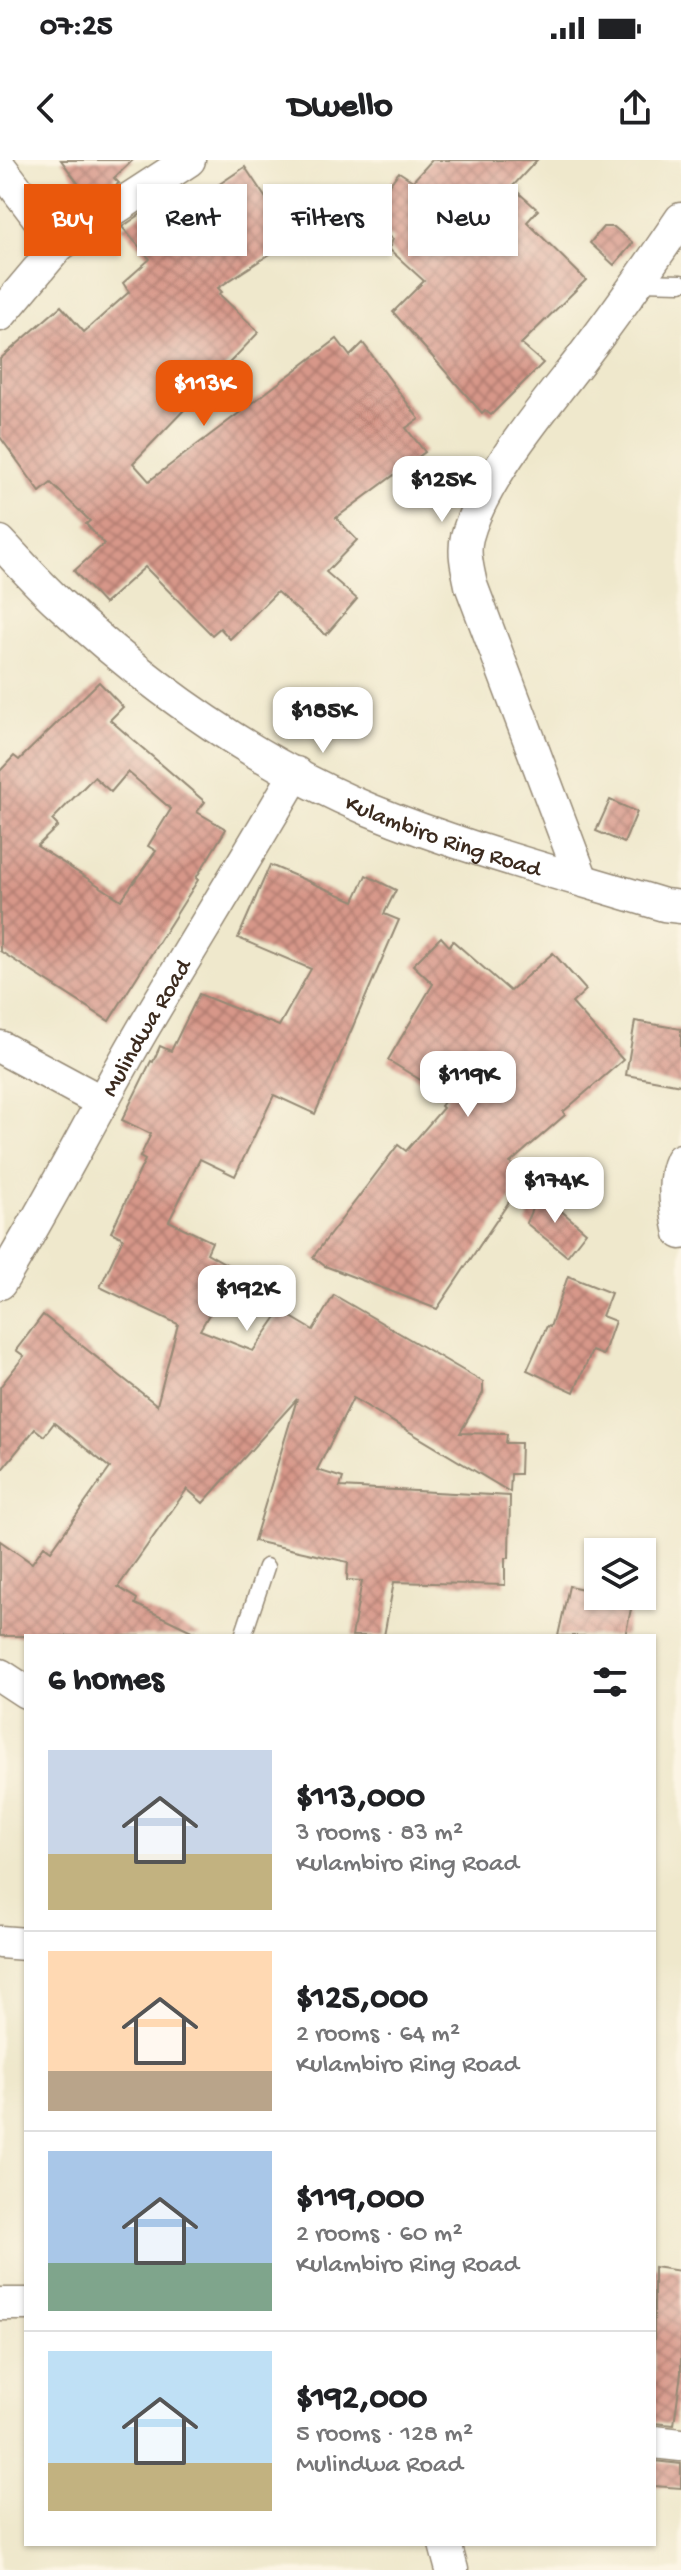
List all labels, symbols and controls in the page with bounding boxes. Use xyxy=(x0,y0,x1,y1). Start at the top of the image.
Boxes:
text: 07:25 xyxy=(40,11,113,46)
icon: back xyxy=(24,86,68,130)
icon: share xyxy=(613,86,657,130)
text: Dwello xyxy=(288,87,393,130)
chip: Buy xyxy=(24,184,121,256)
chip: Rent xyxy=(137,184,247,256)
chip: Filters xyxy=(263,184,392,256)
chip: New xyxy=(408,184,518,256)
pin: $113K xyxy=(148,360,260,428)
text: $113K xyxy=(174,370,234,401)
pin: $125K xyxy=(386,456,498,524)
text: $125K xyxy=(411,466,473,497)
pin: $185K xyxy=(267,687,379,755)
text: $185K xyxy=(291,697,355,728)
street label: Kulambiro Ring Road xyxy=(340,790,546,886)
street label: Mulindwa Road xyxy=(97,953,200,1103)
pin: $119K xyxy=(412,1051,524,1119)
text: $119K xyxy=(438,1061,498,1092)
pin: $174K xyxy=(499,1157,611,1225)
text: $174K xyxy=(524,1167,586,1198)
pin: $192K xyxy=(191,1265,303,1333)
text: $192K xyxy=(216,1275,278,1306)
map controls xyxy=(584,1538,656,1610)
button: layers xyxy=(584,1538,656,1610)
icon: filters xyxy=(588,1660,632,1704)
text: 6 homes xyxy=(48,1662,163,1702)
text: $113,000 xyxy=(296,1779,425,1819)
icon: home xyxy=(112,1782,208,1878)
text: 3 rooms · 83 m² xyxy=(296,1819,463,1850)
text: Kulambiro Ring Road xyxy=(296,1850,519,1881)
text: $125,000 xyxy=(296,1980,428,2020)
icon: home xyxy=(112,1983,208,2079)
text: 2 rooms · 64 m² xyxy=(296,2020,460,2051)
text: Kulambiro Ring Road xyxy=(296,2051,519,2082)
text: $119,000 xyxy=(296,2180,424,2220)
icon: home xyxy=(112,2183,208,2279)
text: 2 rooms · 60 m² xyxy=(296,2220,462,2251)
text: Kulambiro Ring Road xyxy=(296,2251,519,2282)
text: $192,000 xyxy=(296,2380,427,2420)
icon: home xyxy=(112,2383,208,2479)
text: 5 rooms · 128 m² xyxy=(296,2420,473,2451)
text: Mulindwa Road xyxy=(296,2451,463,2482)

